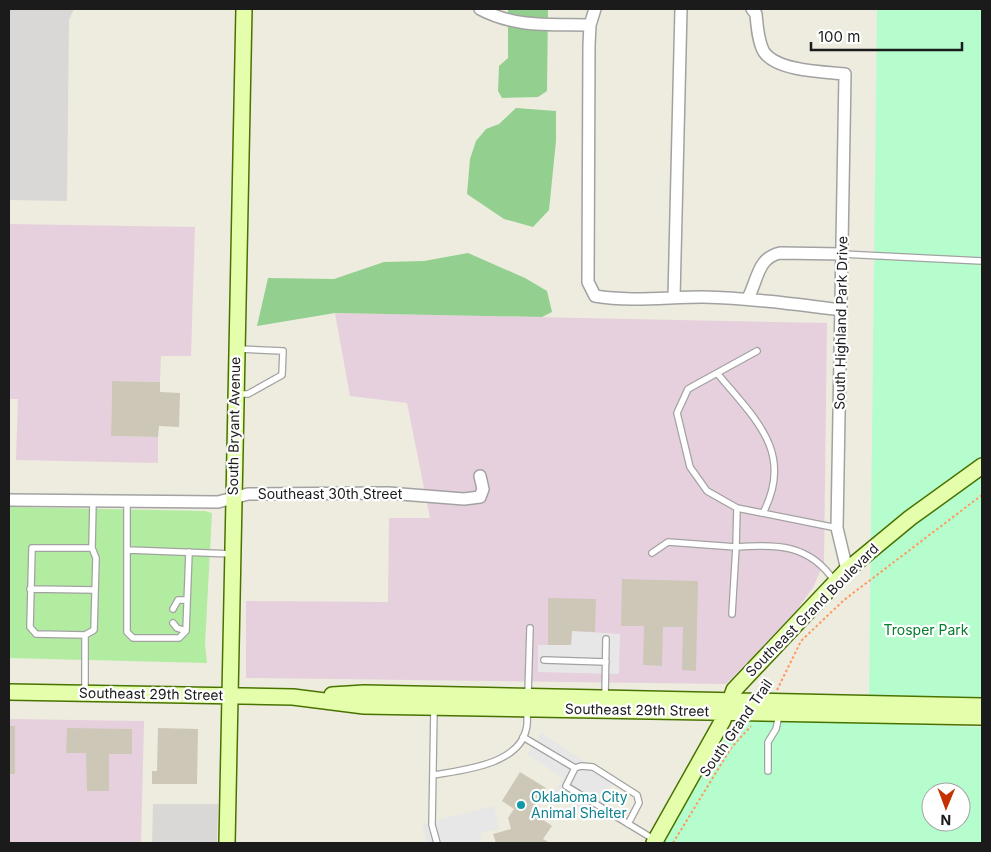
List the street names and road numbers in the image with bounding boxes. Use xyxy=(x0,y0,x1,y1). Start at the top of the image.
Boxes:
street label: South Highland Park Drive xyxy=(830,236,851,410)
street label: South Bryant Avenue xyxy=(224,356,243,495)
street label: Southeast 30th Street xyxy=(258,485,403,502)
street label: Southeast Grand Boulevard xyxy=(742,540,882,680)
street label: South Grand Trail xyxy=(696,676,776,780)
street label: Southeast 29th Street xyxy=(79,684,224,703)
street label: Southeast 29th Street xyxy=(565,700,710,719)

